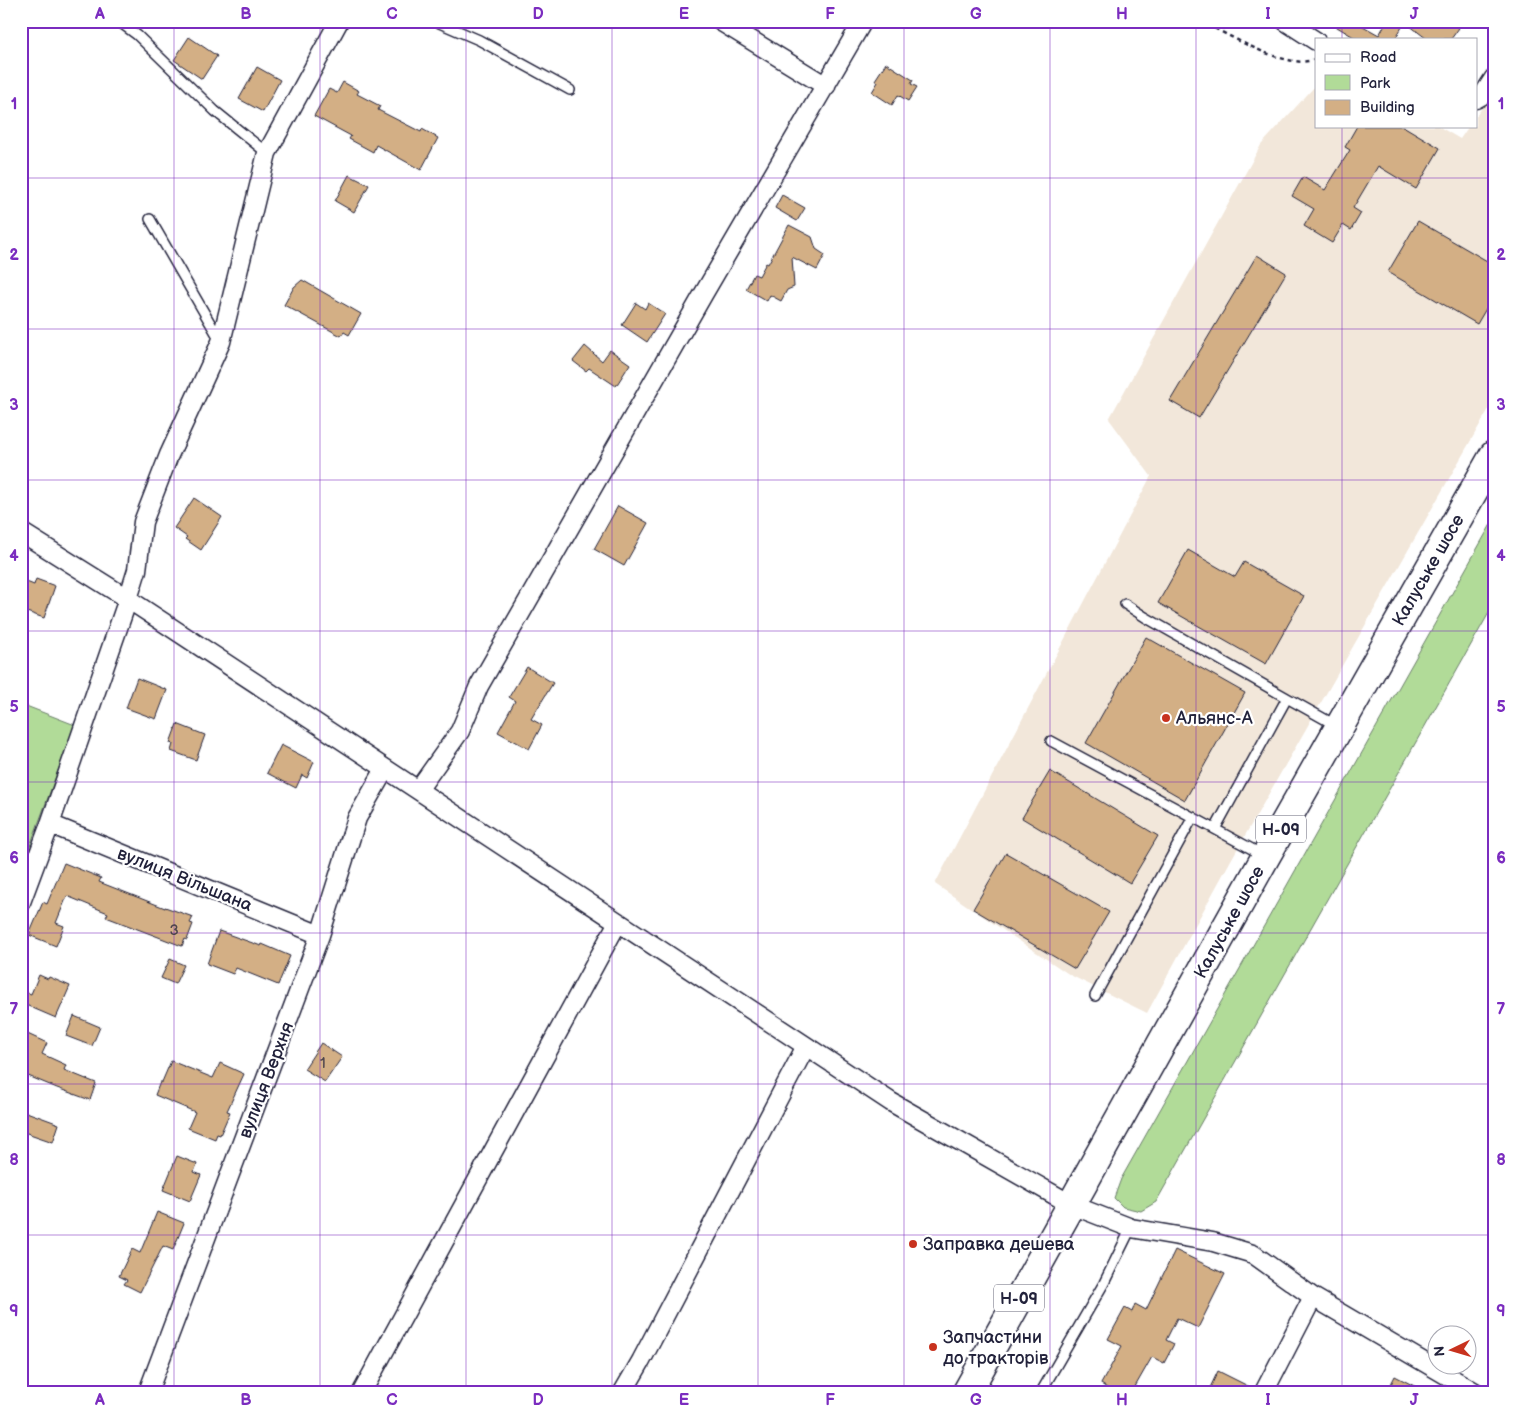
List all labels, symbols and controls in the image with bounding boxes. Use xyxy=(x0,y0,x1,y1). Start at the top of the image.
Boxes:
text: A xyxy=(94,5,105,24)
text: B xyxy=(240,5,252,24)
text: C xyxy=(386,5,398,24)
text: D xyxy=(532,5,544,24)
text: E xyxy=(679,5,689,24)
text: F xyxy=(825,5,835,24)
text: G xyxy=(970,5,982,24)
text: H xyxy=(1116,5,1128,24)
text: I xyxy=(1265,5,1271,24)
text: J xyxy=(1410,5,1419,24)
legend xyxy=(1315,38,1478,128)
text: Road xyxy=(1360,48,1396,67)
text: Park xyxy=(1360,74,1391,93)
text: 1 xyxy=(11,95,17,114)
text: 1 xyxy=(1498,95,1504,114)
text: Building xyxy=(1360,98,1415,117)
text: 2 xyxy=(9,246,19,265)
text: 2 xyxy=(1496,246,1506,265)
text: 3 xyxy=(9,396,19,415)
text: 3 xyxy=(1496,396,1506,415)
street label: Калуське шосе xyxy=(1388,511,1469,630)
text: 4 xyxy=(9,547,19,566)
text: 4 xyxy=(1496,547,1506,566)
text: 5 xyxy=(9,698,19,717)
text: 5 xyxy=(1496,698,1506,717)
place label: Альянс-А xyxy=(1175,708,1253,729)
marker: Альянс-А xyxy=(1160,712,1172,724)
road number: Н-09 xyxy=(1256,816,1306,842)
street label: вулиця Вільшана xyxy=(114,843,256,916)
text: 6 xyxy=(9,849,19,868)
text: 6 xyxy=(1496,849,1506,868)
street label: Калуське шосе xyxy=(1190,862,1269,982)
house number: 3 xyxy=(169,921,179,940)
text: 7 xyxy=(10,1000,19,1019)
text: 7 xyxy=(1497,1000,1506,1019)
street label: вулиця Верхня xyxy=(235,1019,298,1141)
house number: 1 xyxy=(320,1054,326,1073)
text: 8 xyxy=(9,1151,19,1170)
text: 8 xyxy=(1496,1151,1506,1170)
place label: Заправка дешева xyxy=(923,1234,1075,1255)
marker: Заправка дешева xyxy=(907,1238,919,1250)
road number: Н-09 xyxy=(994,1285,1044,1312)
text: 9 xyxy=(9,1302,19,1321)
text: 9 xyxy=(1496,1302,1506,1321)
north arrow xyxy=(1428,1326,1478,1376)
place label: Запчастини до тракторів xyxy=(943,1327,1049,1369)
marker: Запчастини до тракторів xyxy=(927,1341,939,1353)
text: N xyxy=(1431,1345,1448,1357)
text: A xyxy=(94,1391,105,1410)
text: B xyxy=(240,1391,252,1410)
text: C xyxy=(386,1391,398,1410)
text: D xyxy=(532,1391,544,1410)
text: E xyxy=(679,1391,689,1410)
text: F xyxy=(825,1391,835,1410)
text: G xyxy=(970,1391,982,1410)
text: H xyxy=(1116,1391,1128,1410)
text: I xyxy=(1265,1391,1271,1410)
text: J xyxy=(1410,1391,1419,1410)

